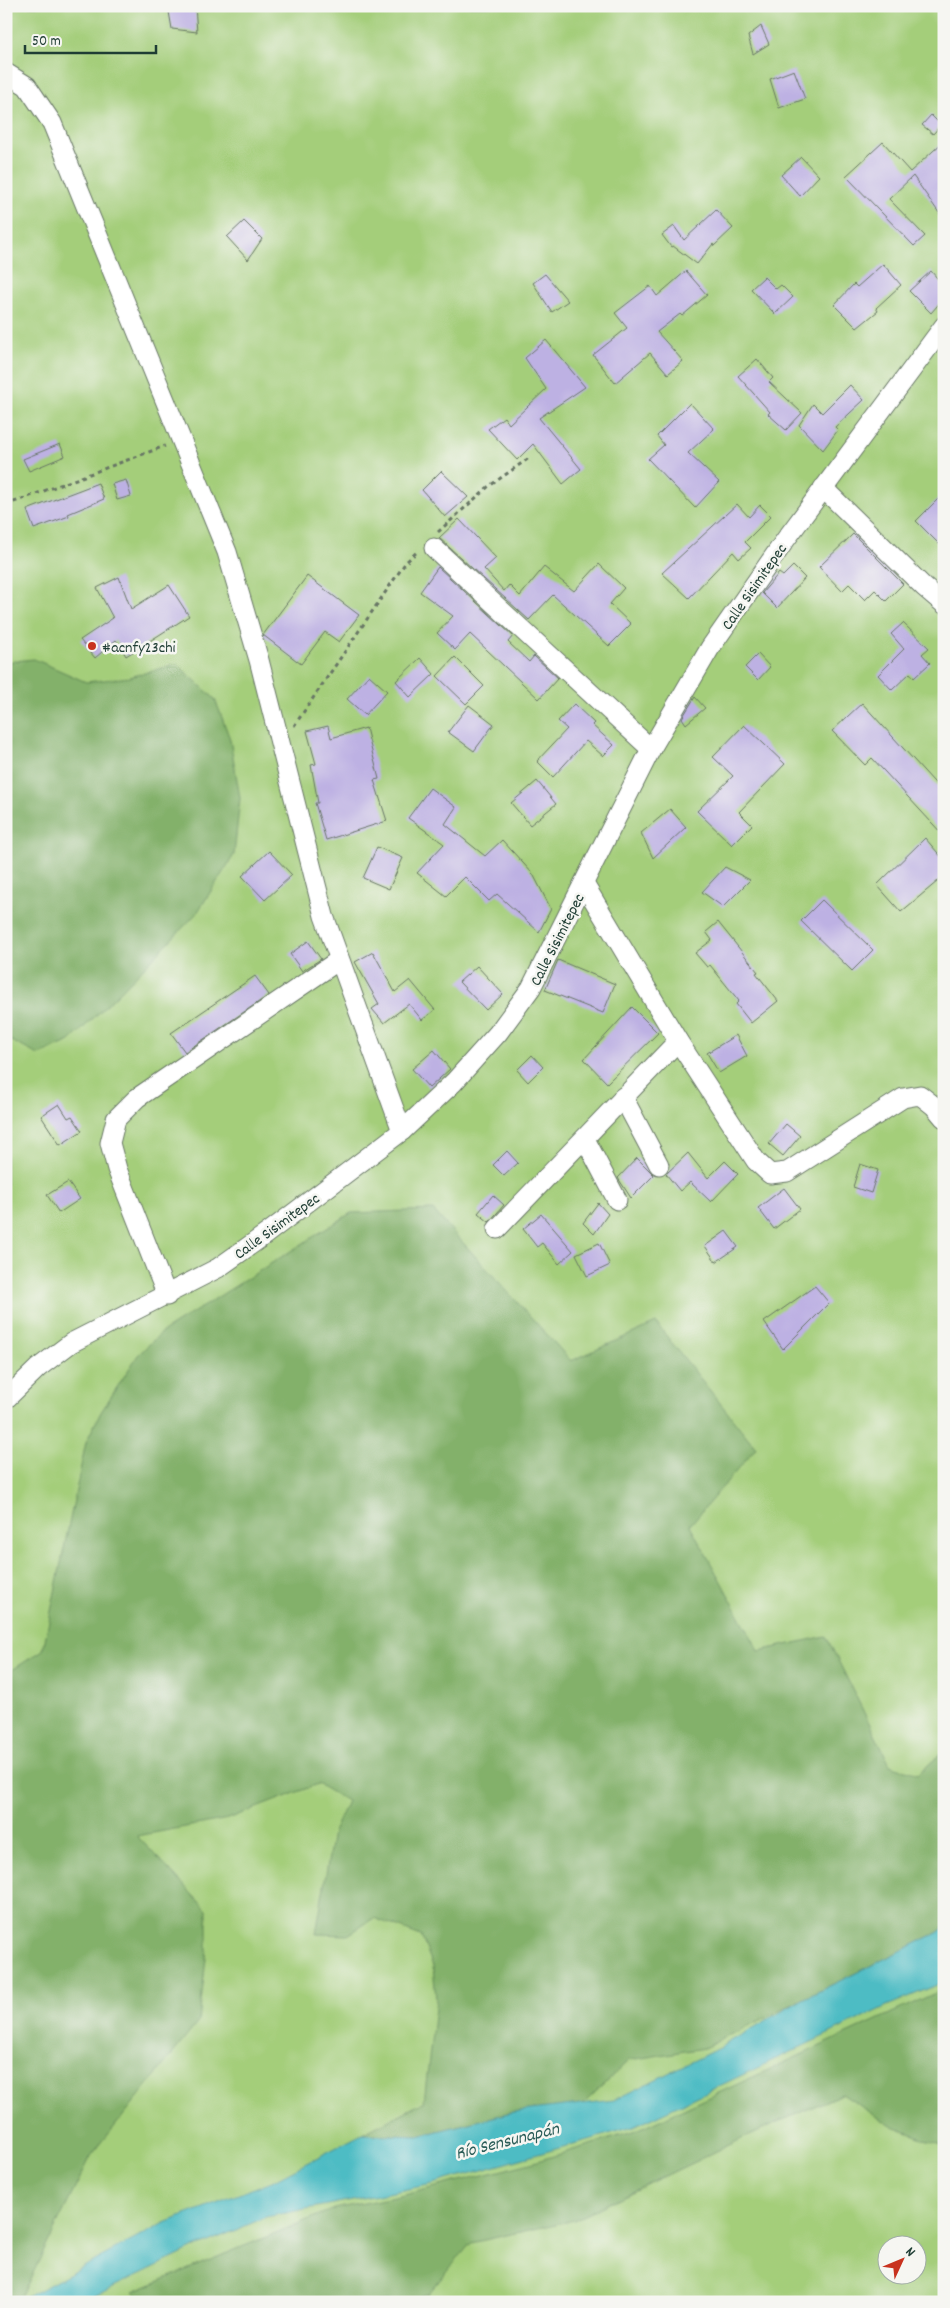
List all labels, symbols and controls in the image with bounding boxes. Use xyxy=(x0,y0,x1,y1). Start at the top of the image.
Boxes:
scale bar xyxy=(25,22,156,54)
text: 50 m xyxy=(32,31,61,53)
street label: Calle Sisimitepec xyxy=(717,539,793,635)
place label: #acnfy23chi xyxy=(102,637,175,660)
marker: #acnfy23chi xyxy=(86,640,98,652)
street label: Calle Sisimitepec xyxy=(525,890,591,990)
street label: Calle Sisimitepec xyxy=(230,1188,325,1266)
water label: Río Sensunapán xyxy=(453,2117,563,2167)
north arrow xyxy=(878,2236,928,2286)
text: N xyxy=(900,2243,920,2262)

